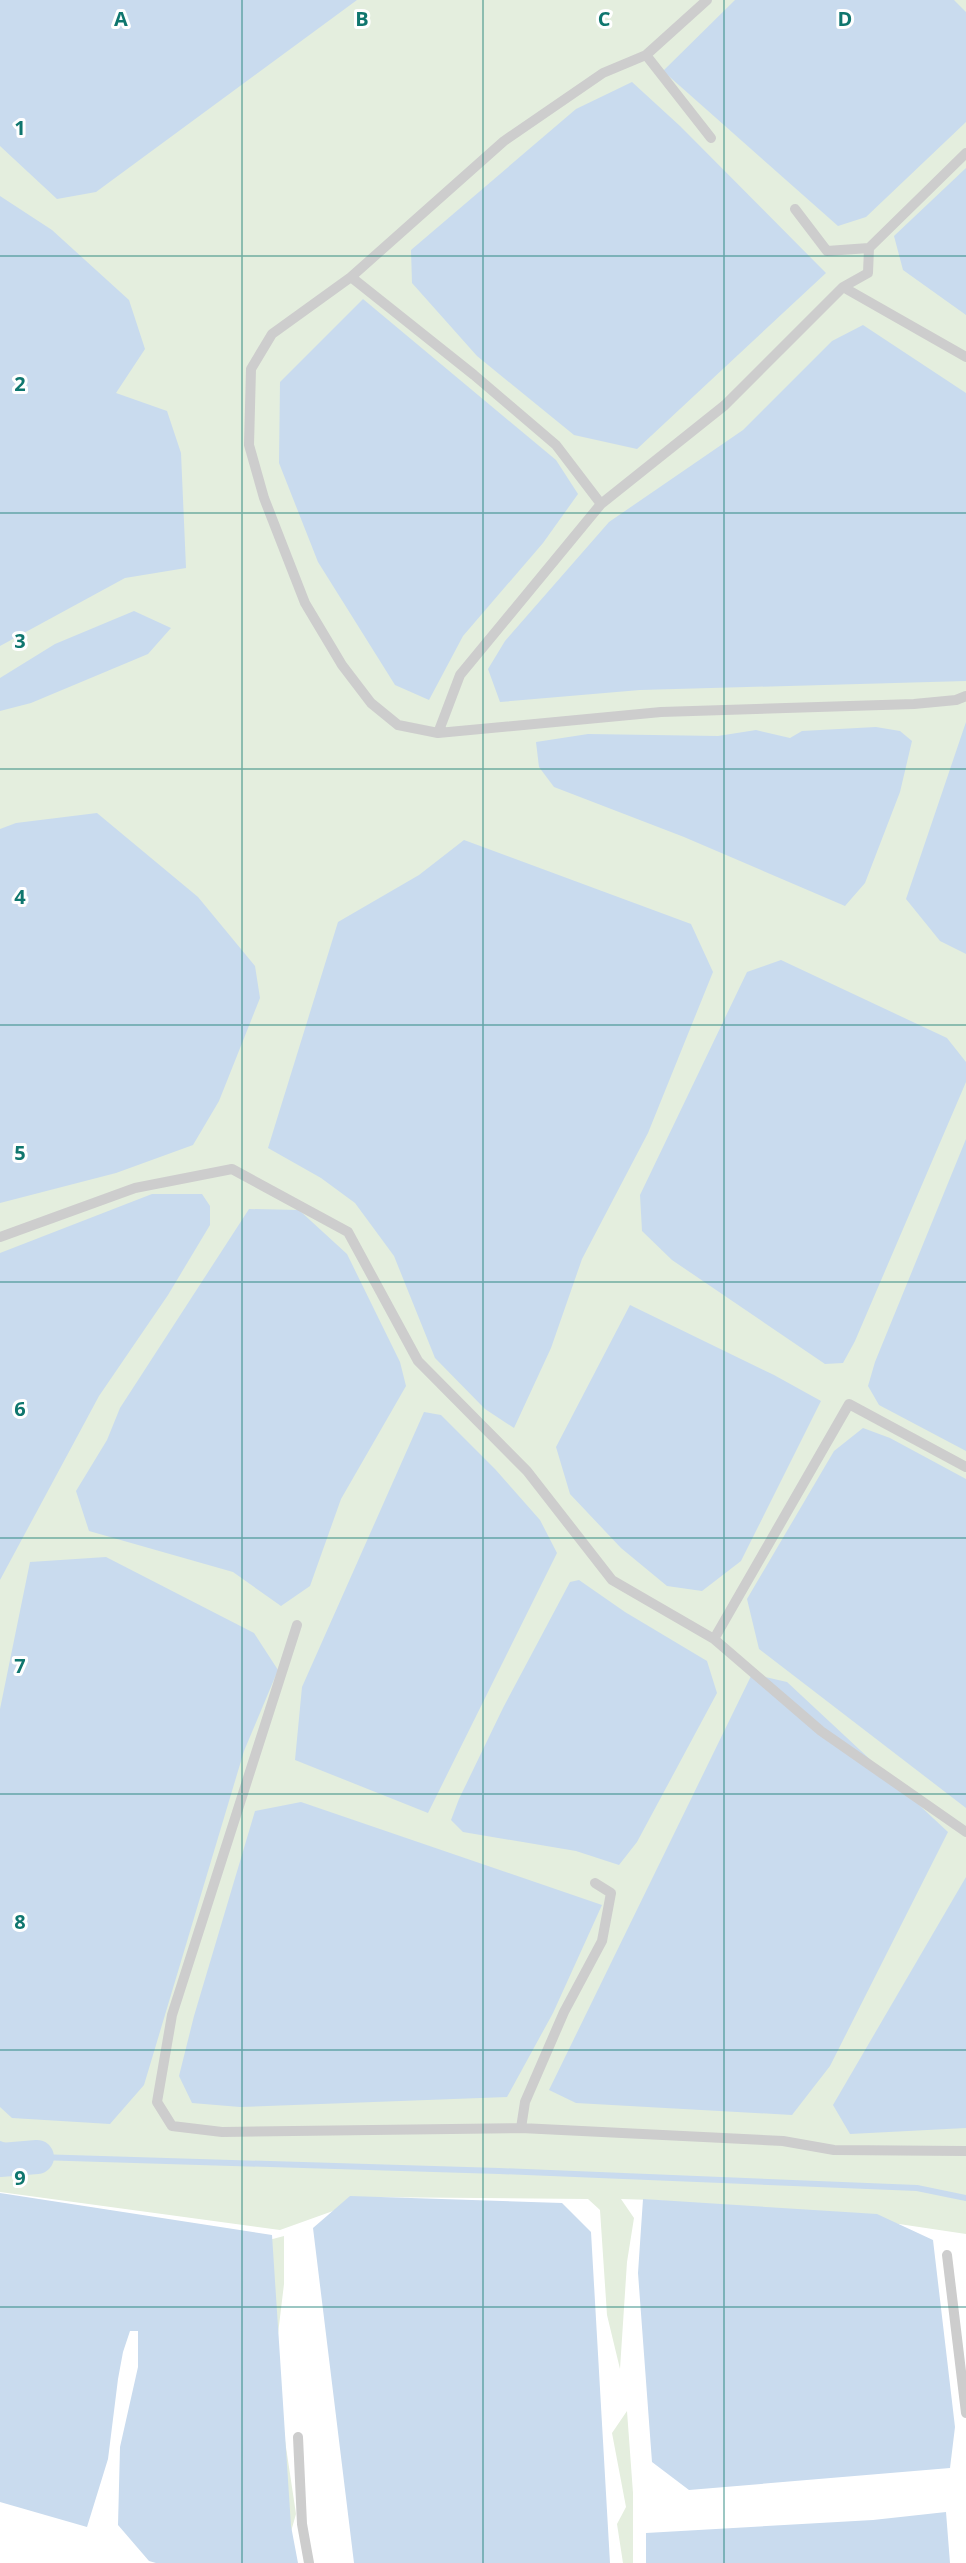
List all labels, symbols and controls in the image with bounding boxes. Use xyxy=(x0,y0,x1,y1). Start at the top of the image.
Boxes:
text: A xyxy=(114,5,128,32)
text: B xyxy=(355,5,369,32)
text: C xyxy=(598,5,611,32)
text: D xyxy=(838,5,852,32)
text: 1 xyxy=(14,114,26,141)
text: 2 xyxy=(14,370,26,397)
text: 3 xyxy=(14,627,26,654)
text: 4 xyxy=(14,883,26,910)
text: 5 xyxy=(14,1139,26,1166)
text: 6 xyxy=(14,1395,26,1422)
text: 7 xyxy=(14,1652,26,1679)
text: 8 xyxy=(14,1908,26,1935)
text: 9 xyxy=(14,2164,26,2191)

